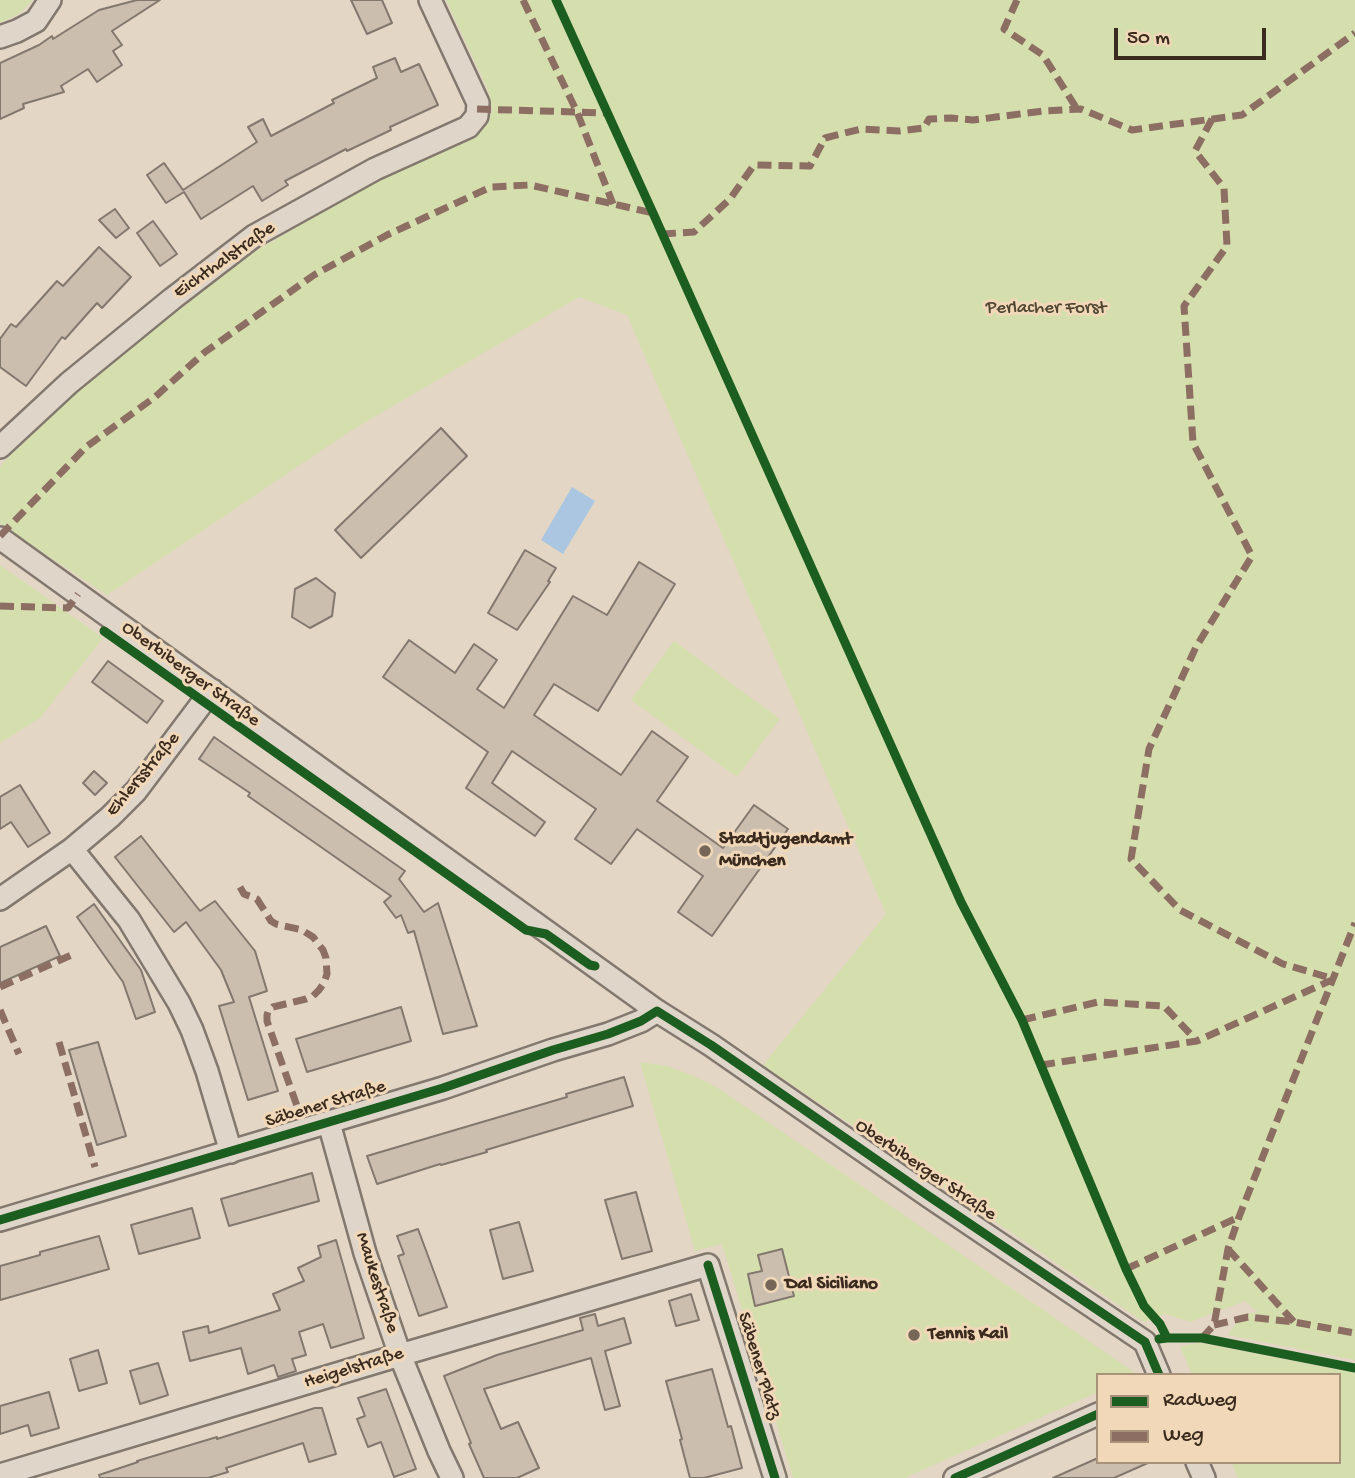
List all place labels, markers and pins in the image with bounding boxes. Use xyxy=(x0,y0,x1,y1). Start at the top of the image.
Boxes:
place label: Stadtjugendamt München xyxy=(719,829,852,873)
marker: Stadtjugendamt München xyxy=(697,843,713,859)
place label: Dal Siciliano xyxy=(785,1274,878,1296)
marker: Dal Siciliano xyxy=(763,1277,779,1293)
place label: Tennis Kail xyxy=(928,1324,1008,1346)
marker: Tennis Kail xyxy=(906,1327,922,1343)

